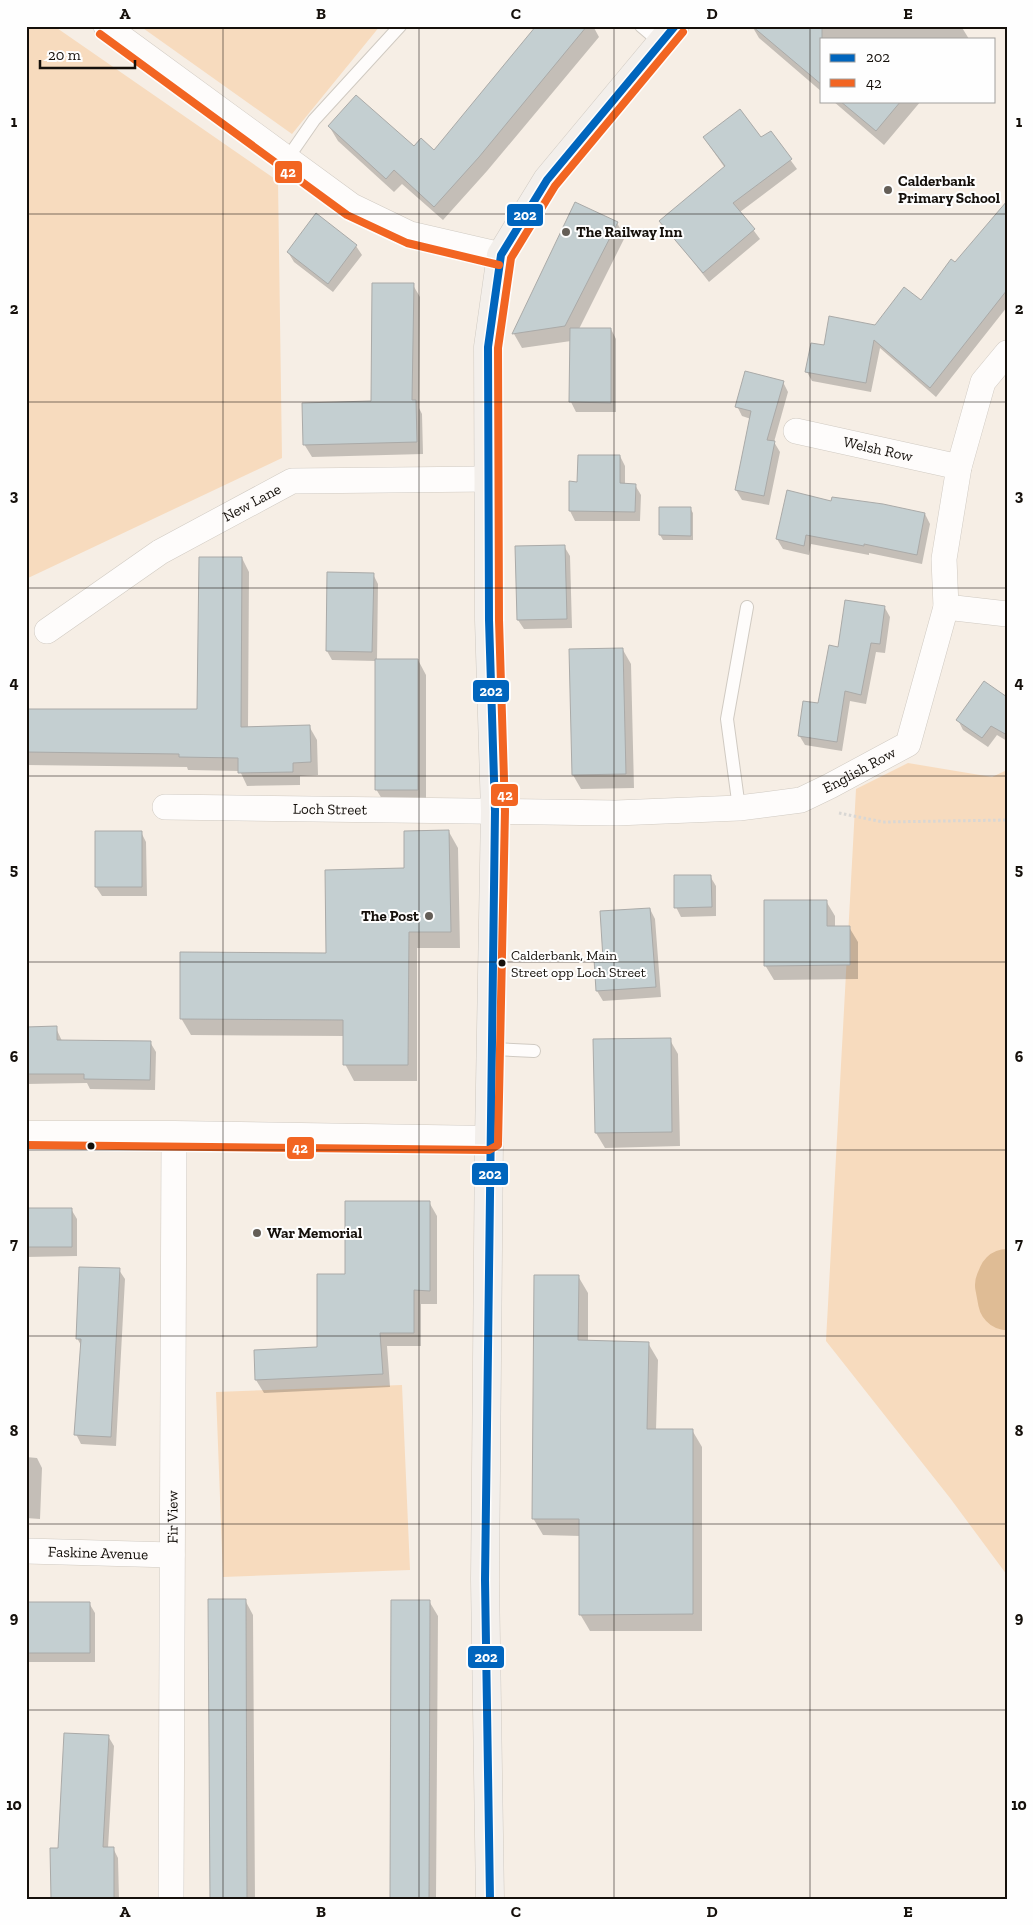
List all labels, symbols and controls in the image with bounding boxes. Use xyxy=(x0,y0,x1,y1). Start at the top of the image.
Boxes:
text: A xyxy=(120,4,131,23)
text: B xyxy=(316,4,326,23)
text: C xyxy=(511,4,521,23)
text: D xyxy=(706,4,718,23)
text: E xyxy=(903,4,913,23)
scale bar xyxy=(40,38,135,70)
legend xyxy=(820,38,996,102)
text: 20 m xyxy=(48,46,81,64)
text: 202 xyxy=(866,48,890,66)
text: 42 xyxy=(866,74,882,92)
text: 1 xyxy=(11,112,18,131)
text: 1 xyxy=(1016,112,1023,131)
line badge: 42 xyxy=(274,160,303,184)
text: 42 xyxy=(280,164,296,181)
place label: Calderbank Primary School xyxy=(898,172,1000,207)
marker: Calderbank Primary School xyxy=(882,184,894,196)
line badge: 202 xyxy=(506,203,544,227)
text: 202 xyxy=(513,207,537,224)
place label: The Railway Inn xyxy=(576,223,682,241)
marker: The Railway Inn xyxy=(560,226,572,238)
text: 2 xyxy=(10,299,19,318)
text: 2 xyxy=(1015,299,1024,318)
street label: Welsh Row xyxy=(842,433,915,466)
street label: New Lane xyxy=(220,480,284,526)
text: 3 xyxy=(10,486,19,505)
text: 3 xyxy=(1015,486,1024,505)
text: 4 xyxy=(9,673,19,692)
text: 4 xyxy=(1014,673,1024,692)
line badge: 202 xyxy=(472,679,510,703)
text: 202 xyxy=(479,683,503,700)
street label: English Row xyxy=(820,743,899,797)
line badge: 42 xyxy=(490,783,519,807)
text: 42 xyxy=(497,787,513,804)
street label: Loch Street xyxy=(293,800,368,819)
text: 5 xyxy=(10,860,18,879)
text: 5 xyxy=(1015,860,1023,879)
place label: The Post xyxy=(361,907,420,925)
marker: The Post xyxy=(423,910,435,922)
place label: Calderbank, Main Street opp Loch Street xyxy=(511,947,647,981)
marker: Calderbank, Main Street opp Loch Street xyxy=(497,958,507,968)
text: 6 xyxy=(10,1047,19,1066)
text: 6 xyxy=(1015,1047,1024,1066)
line badge: 42 xyxy=(286,1136,315,1160)
text: 42 xyxy=(292,1140,308,1157)
unlabelled marker xyxy=(86,1141,96,1151)
line badge: 202 xyxy=(471,1162,509,1186)
text: 202 xyxy=(478,1166,502,1183)
place label: War Memorial xyxy=(267,1224,362,1242)
marker: War Memorial xyxy=(251,1227,263,1239)
text: 7 xyxy=(10,1234,18,1253)
text: 7 xyxy=(1015,1234,1023,1253)
text: 8 xyxy=(10,1421,19,1440)
text: 8 xyxy=(1015,1421,1024,1440)
street label: Fir View xyxy=(163,1490,182,1544)
street label: Faskine Avenue xyxy=(48,1543,148,1563)
text: 9 xyxy=(10,1608,19,1627)
text: 9 xyxy=(1015,1608,1024,1627)
line badge: 202 xyxy=(467,1645,505,1669)
text: 202 xyxy=(474,1649,498,1666)
text: 10 xyxy=(6,1795,22,1814)
text: 10 xyxy=(1011,1795,1027,1814)
text: A xyxy=(120,1902,131,1921)
text: B xyxy=(316,1902,326,1921)
text: C xyxy=(511,1902,521,1921)
text: D xyxy=(706,1902,718,1921)
text: E xyxy=(903,1902,913,1921)

